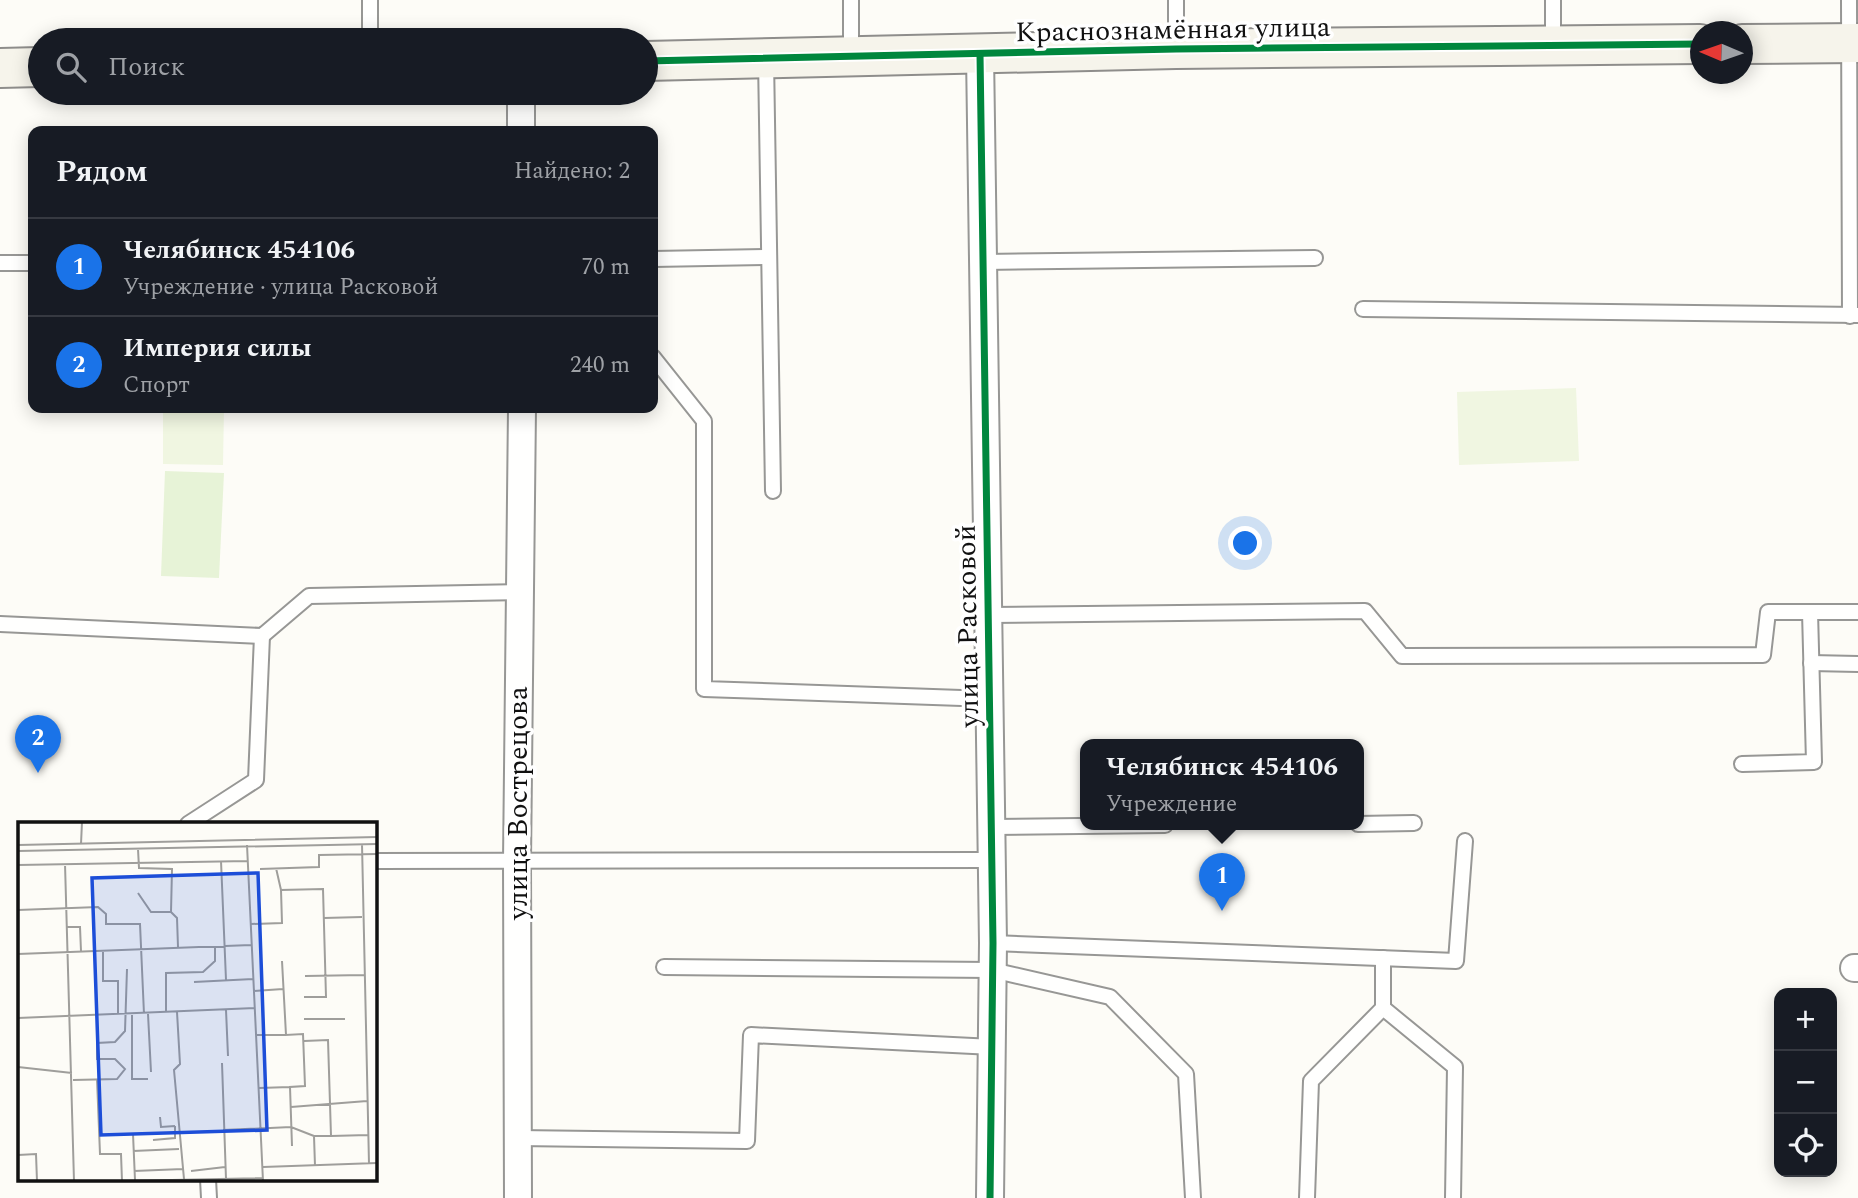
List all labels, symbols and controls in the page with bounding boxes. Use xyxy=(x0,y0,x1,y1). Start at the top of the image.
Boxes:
street label: Краснознамённая улица xyxy=(1015,6,1331,54)
north arrow xyxy=(1690,21,1753,84)
search box xyxy=(28,28,658,105)
text: Поиск xyxy=(108,47,185,87)
icon: search xyxy=(52,48,90,86)
text: Рядом xyxy=(56,149,148,195)
text: Найдено: 2 xyxy=(514,154,630,189)
text: Челябинск 454106 xyxy=(123,230,355,270)
text: 1 xyxy=(73,250,85,285)
text: 70 m xyxy=(581,250,630,285)
text: Учреждение · улица Расковой xyxy=(123,270,438,305)
text: Империя силы xyxy=(123,328,312,368)
text: 2 xyxy=(73,348,85,383)
text: 240 m xyxy=(570,348,630,383)
text: Спорт xyxy=(123,368,190,403)
street label: улица Расковой xyxy=(945,524,991,729)
your location xyxy=(1228,526,1262,560)
street label: улица Вострецова xyxy=(497,686,540,921)
pin: 2 xyxy=(15,715,61,773)
popup xyxy=(1080,739,1364,830)
text: Челябинск 454106 xyxy=(1106,747,1338,787)
text: Учреждение xyxy=(1106,787,1237,822)
inset map xyxy=(18,822,376,1180)
pin: 1 xyxy=(1199,853,1245,911)
map controls xyxy=(1774,988,1837,1177)
button: + xyxy=(1774,988,1837,1051)
button: − xyxy=(1774,1051,1837,1114)
button: locate xyxy=(1774,1114,1837,1177)

